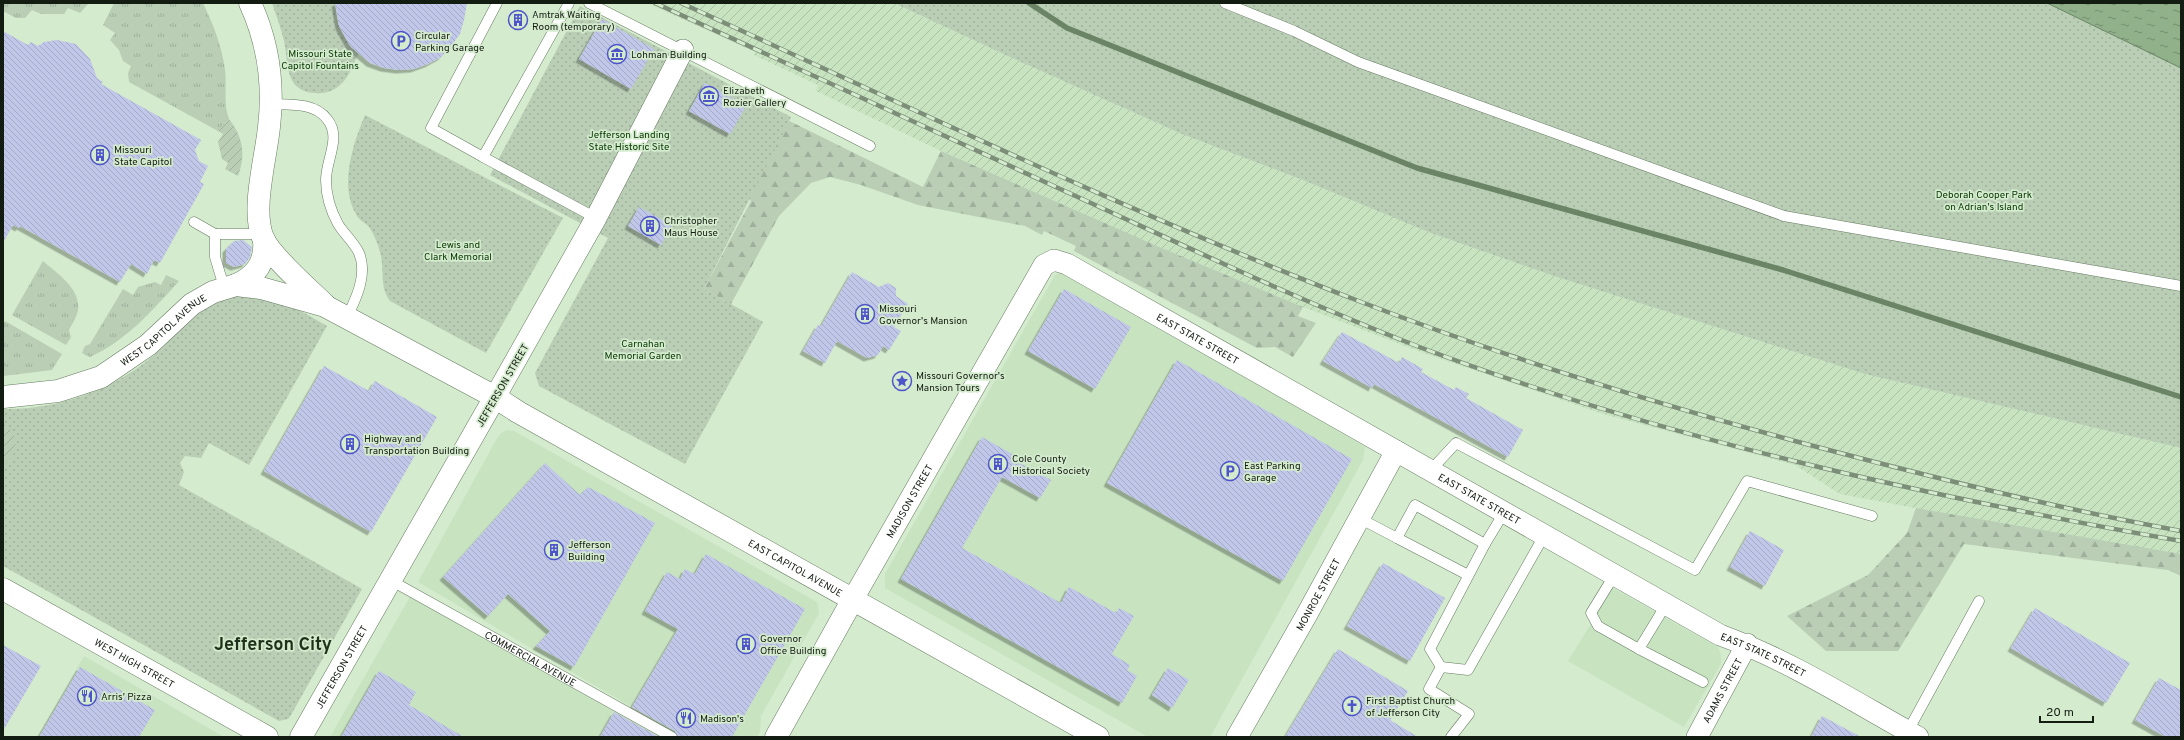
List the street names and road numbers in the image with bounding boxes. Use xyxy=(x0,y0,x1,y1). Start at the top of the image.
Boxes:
street label: WEST CAPITOL AVENUE xyxy=(118,292,209,370)
street label: EAST STATE STREET xyxy=(1154,311,1241,368)
street label: JEFFERSON STREET xyxy=(474,342,532,430)
street label: MADISON STREET xyxy=(884,462,937,541)
street label: EAST STATE STREET xyxy=(1435,471,1522,528)
street label: EAST CAPITOL AVENUE xyxy=(745,537,844,601)
street label: MONROE STREET xyxy=(1294,556,1344,634)
street label: JEFFERSON STREET xyxy=(314,623,371,711)
street label: COMMERCIAL AVENUE xyxy=(482,629,578,690)
street label: EAST STATE STREET xyxy=(1718,631,1808,681)
street label: WEST HIGH STREET xyxy=(92,636,177,692)
street label: ADAMS STREET xyxy=(1701,656,1746,726)

